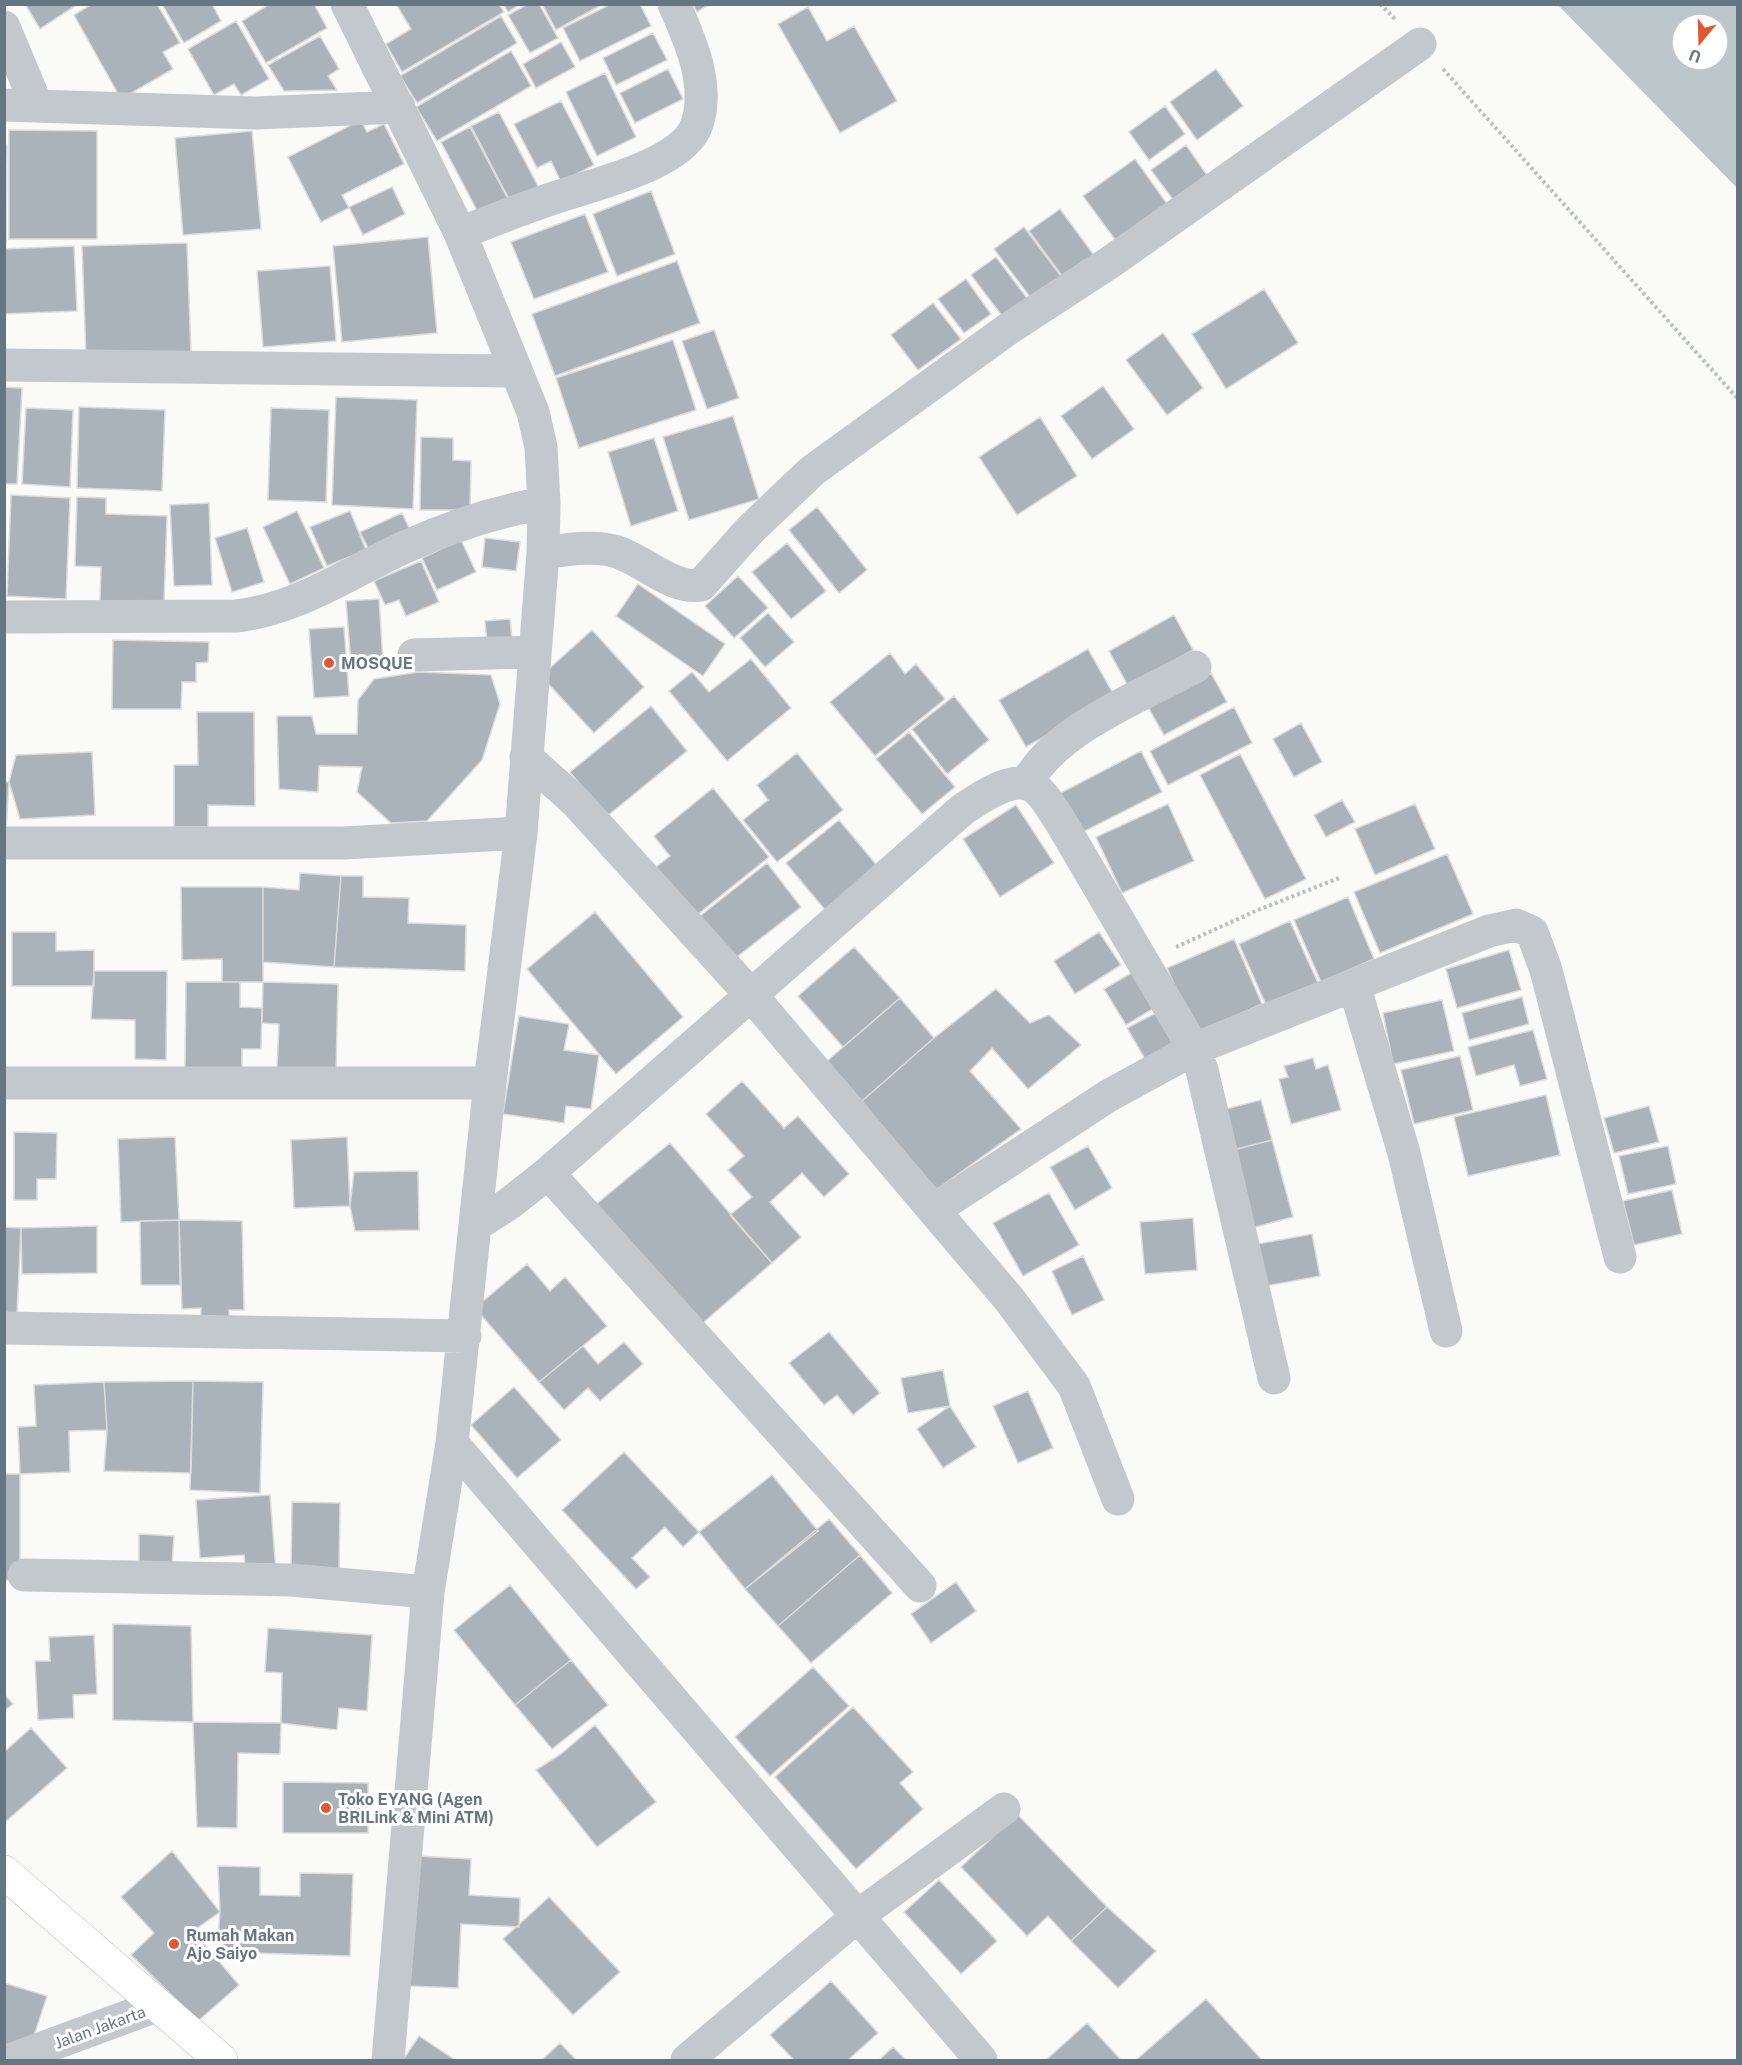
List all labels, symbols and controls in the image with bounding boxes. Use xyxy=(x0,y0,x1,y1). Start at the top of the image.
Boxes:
north arrow xyxy=(1670,12,1730,72)
text: U xyxy=(1687,45,1704,67)
place label: MOSQUE xyxy=(341,654,413,673)
marker: MOSQUE xyxy=(322,656,336,670)
place label: Toko EYANG (Agen BRILink & Mini ATM) xyxy=(338,1790,494,1827)
marker: Toko EYANG (Agen BRILink & Mini ATM) xyxy=(319,1801,333,1815)
place label: Rumah Makan Ajo Saiyo xyxy=(186,1926,294,1963)
marker: Rumah Makan Ajo Saiyo xyxy=(167,1937,181,1951)
street label: Jalan Jakarta xyxy=(52,2002,148,2053)

